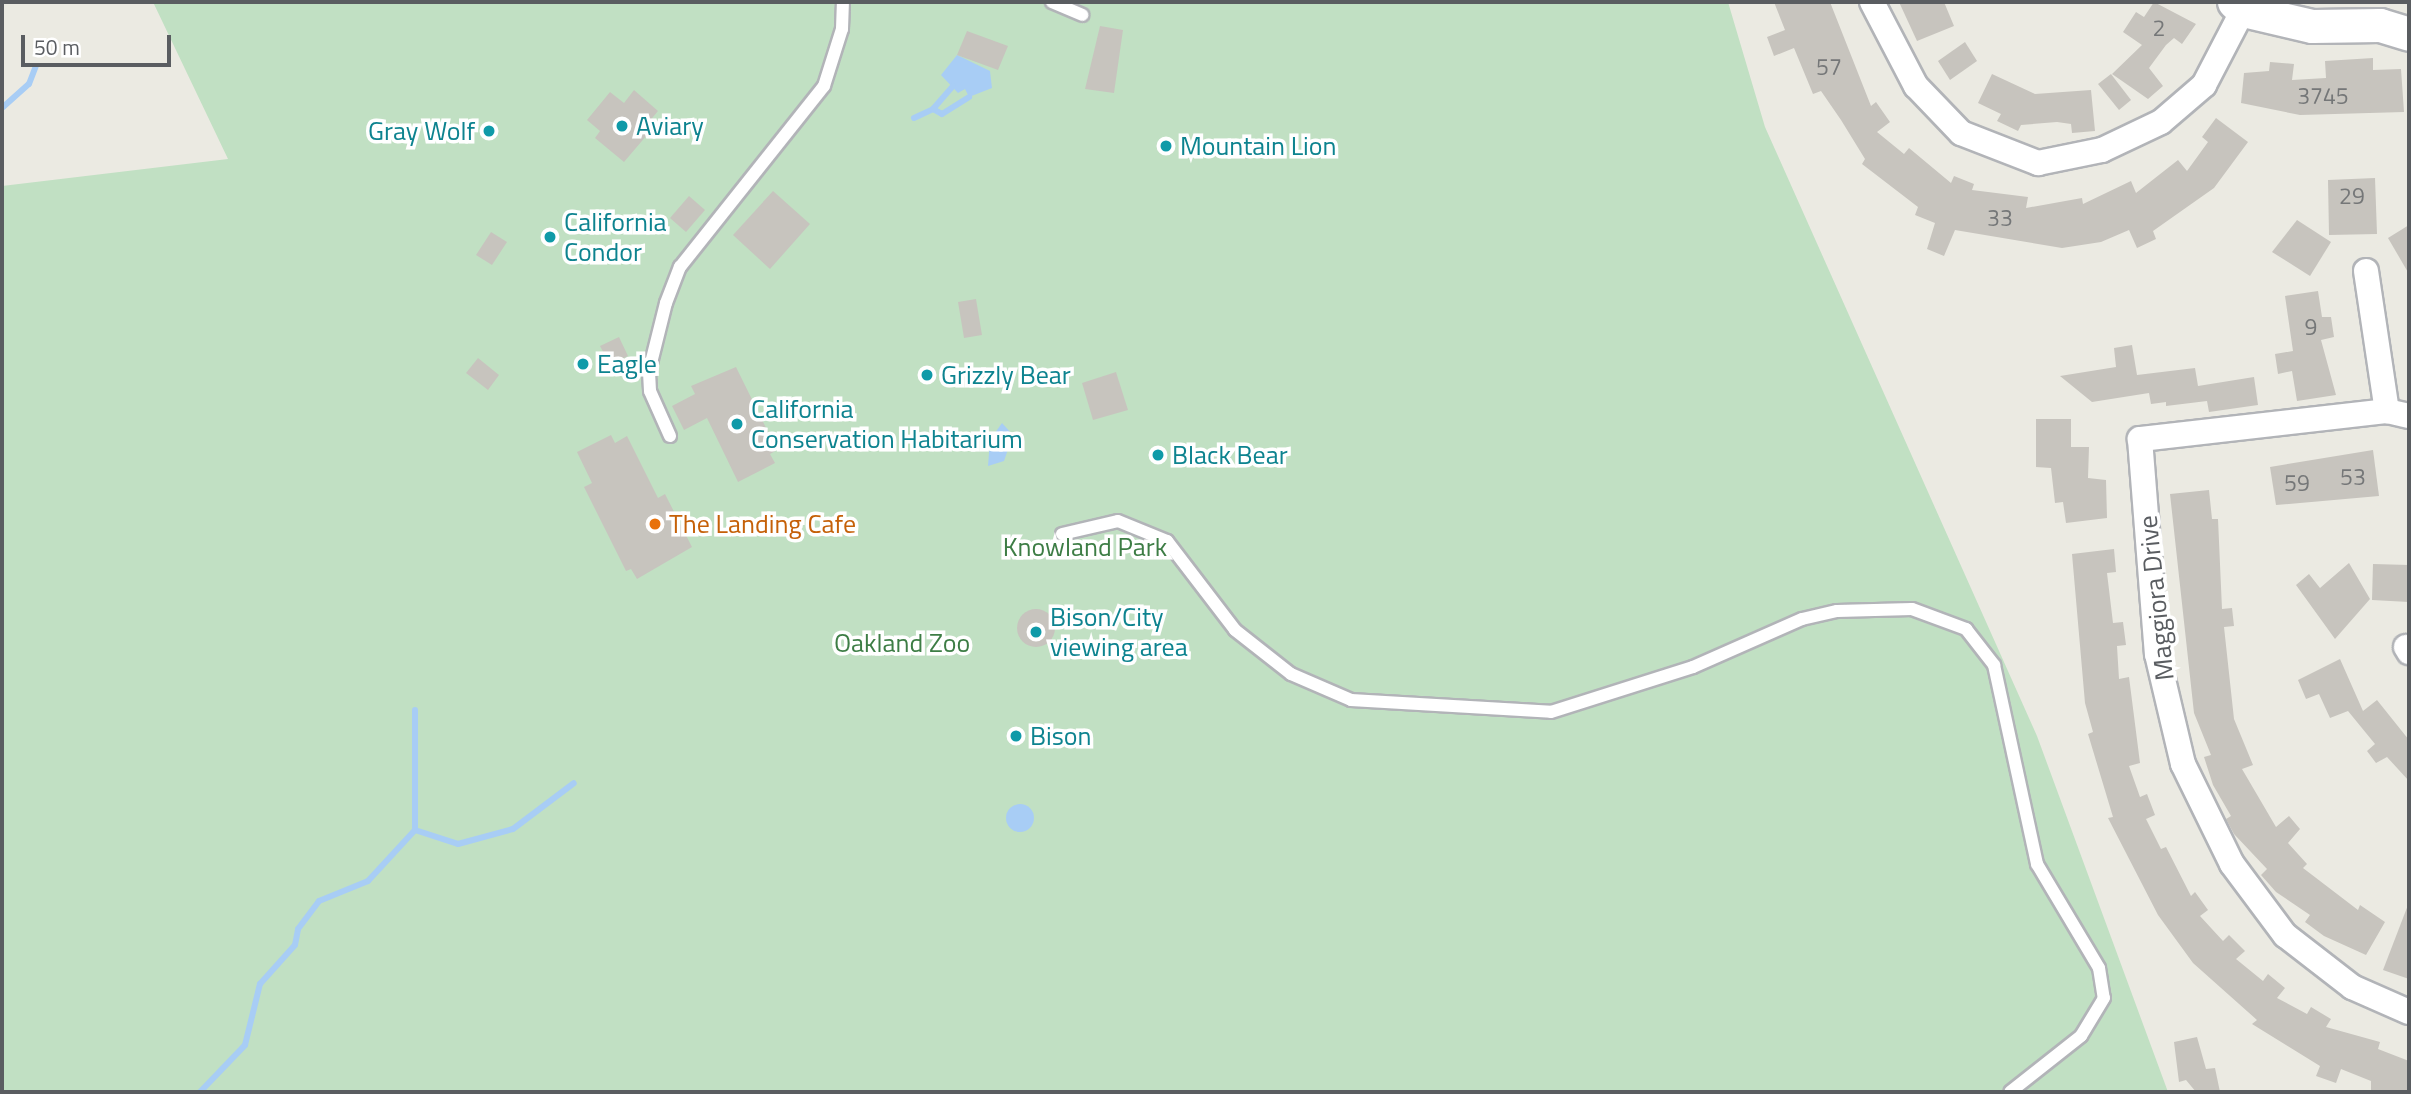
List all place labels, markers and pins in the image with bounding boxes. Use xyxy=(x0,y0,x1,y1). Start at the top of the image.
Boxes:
place label: Aviary xyxy=(636,110,704,142)
place label: Gray Wolf xyxy=(368,115,475,147)
marker: Aviary xyxy=(614,118,630,134)
marker: Gray Wolf xyxy=(481,123,497,139)
place label: Mountain Lion xyxy=(1180,130,1336,162)
marker: Mountain Lion xyxy=(1158,138,1174,154)
place label: California Condor xyxy=(564,206,667,268)
marker: California Condor xyxy=(542,229,558,245)
place label: Eagle xyxy=(597,348,657,380)
marker: Eagle xyxy=(575,356,591,372)
place label: Grizzly Bear xyxy=(941,359,1071,391)
marker: Grizzly Bear xyxy=(919,367,935,383)
place label: California Conservation Habitarium xyxy=(751,393,1023,454)
marker: California Conservation Habitarium xyxy=(729,416,745,432)
place label: Black Bear xyxy=(1172,439,1288,471)
marker: Black Bear xyxy=(1150,447,1166,463)
place label: The Landing Cafe xyxy=(669,508,856,540)
marker: The Landing Cafe xyxy=(647,516,663,532)
place label: Bison/City viewing area xyxy=(1050,601,1188,662)
marker: Bison/City viewing area xyxy=(1028,624,1044,640)
place label: Bison xyxy=(1030,720,1091,752)
marker: Bison xyxy=(1008,728,1024,744)

